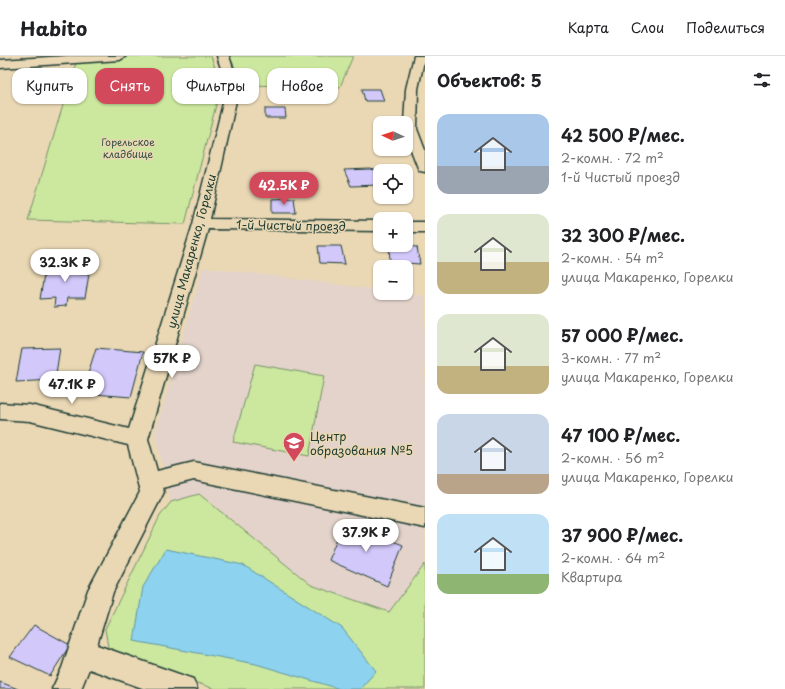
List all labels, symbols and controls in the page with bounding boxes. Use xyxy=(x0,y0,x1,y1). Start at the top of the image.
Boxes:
text: Habito xyxy=(20,14,87,42)
text: Карта xyxy=(568,17,609,38)
text: Слои xyxy=(631,17,664,38)
text: Поделиться xyxy=(686,17,765,38)
text: Объектов: 5 xyxy=(437,67,542,93)
chip: Купить xyxy=(12,68,87,104)
chip: Снять xyxy=(95,68,164,104)
chip: Фильтры xyxy=(172,68,259,104)
chip: Новое xyxy=(267,68,338,104)
icon: filters xyxy=(751,69,773,91)
north arrow xyxy=(373,116,413,156)
map controls xyxy=(373,116,413,300)
text: 42 500 ₽/мес. xyxy=(561,122,685,148)
icon: home xyxy=(469,130,517,178)
park label: Горельское кладбище xyxy=(101,134,155,161)
text: 2-комн. · 72 m² xyxy=(561,148,664,167)
button: locate xyxy=(373,164,413,204)
text: 1-й Чистый проезд xyxy=(561,167,680,186)
street label: улица Макаренко, Горелки xyxy=(162,172,220,330)
pin: 42.5K ₽ xyxy=(247,172,321,206)
text: 42.5K ₽ xyxy=(259,175,309,194)
button: + xyxy=(373,212,413,252)
street label: 1-й Чистый проезд xyxy=(236,215,346,235)
text: 32 300 ₽/мес. xyxy=(561,222,685,248)
icon: home xyxy=(469,230,517,278)
text: 2-комн. · 54 m² xyxy=(561,248,664,267)
pin: 32.3K ₽ xyxy=(28,249,102,283)
text: 32.3K ₽ xyxy=(39,252,91,271)
button: − xyxy=(373,260,413,300)
text: улица Макаренко, Горелки xyxy=(561,267,733,286)
text: 57 000 ₽/мес. xyxy=(561,322,683,348)
icon: home xyxy=(469,330,517,378)
pin: 57K ₽ xyxy=(144,345,200,379)
text: 57K ₽ xyxy=(153,348,191,367)
text: 3-комн. · 77 m² xyxy=(561,348,661,367)
text: улица Макаренко, Горелки xyxy=(561,367,733,386)
pin: 47.1K ₽ xyxy=(35,371,109,405)
text: 47.1K ₽ xyxy=(48,374,96,393)
text: 47 100 ₽/мес. xyxy=(561,422,680,448)
place label: Центр образования №5 xyxy=(310,427,413,459)
school or university icon: Центр образования №5 xyxy=(281,430,307,463)
icon: home xyxy=(469,430,517,478)
text: 2-комн. · 56 m² xyxy=(561,448,664,467)
text: улица Макаренко, Горелки xyxy=(561,467,733,486)
pin: 37.9K ₽ xyxy=(329,519,403,553)
text: 37.9K ₽ xyxy=(342,522,390,541)
text: 37 900 ₽/мес. xyxy=(561,522,683,548)
icon: home xyxy=(469,530,517,578)
text: 2-комн. · 64 m² xyxy=(561,548,665,567)
text: Квартира xyxy=(561,567,622,586)

